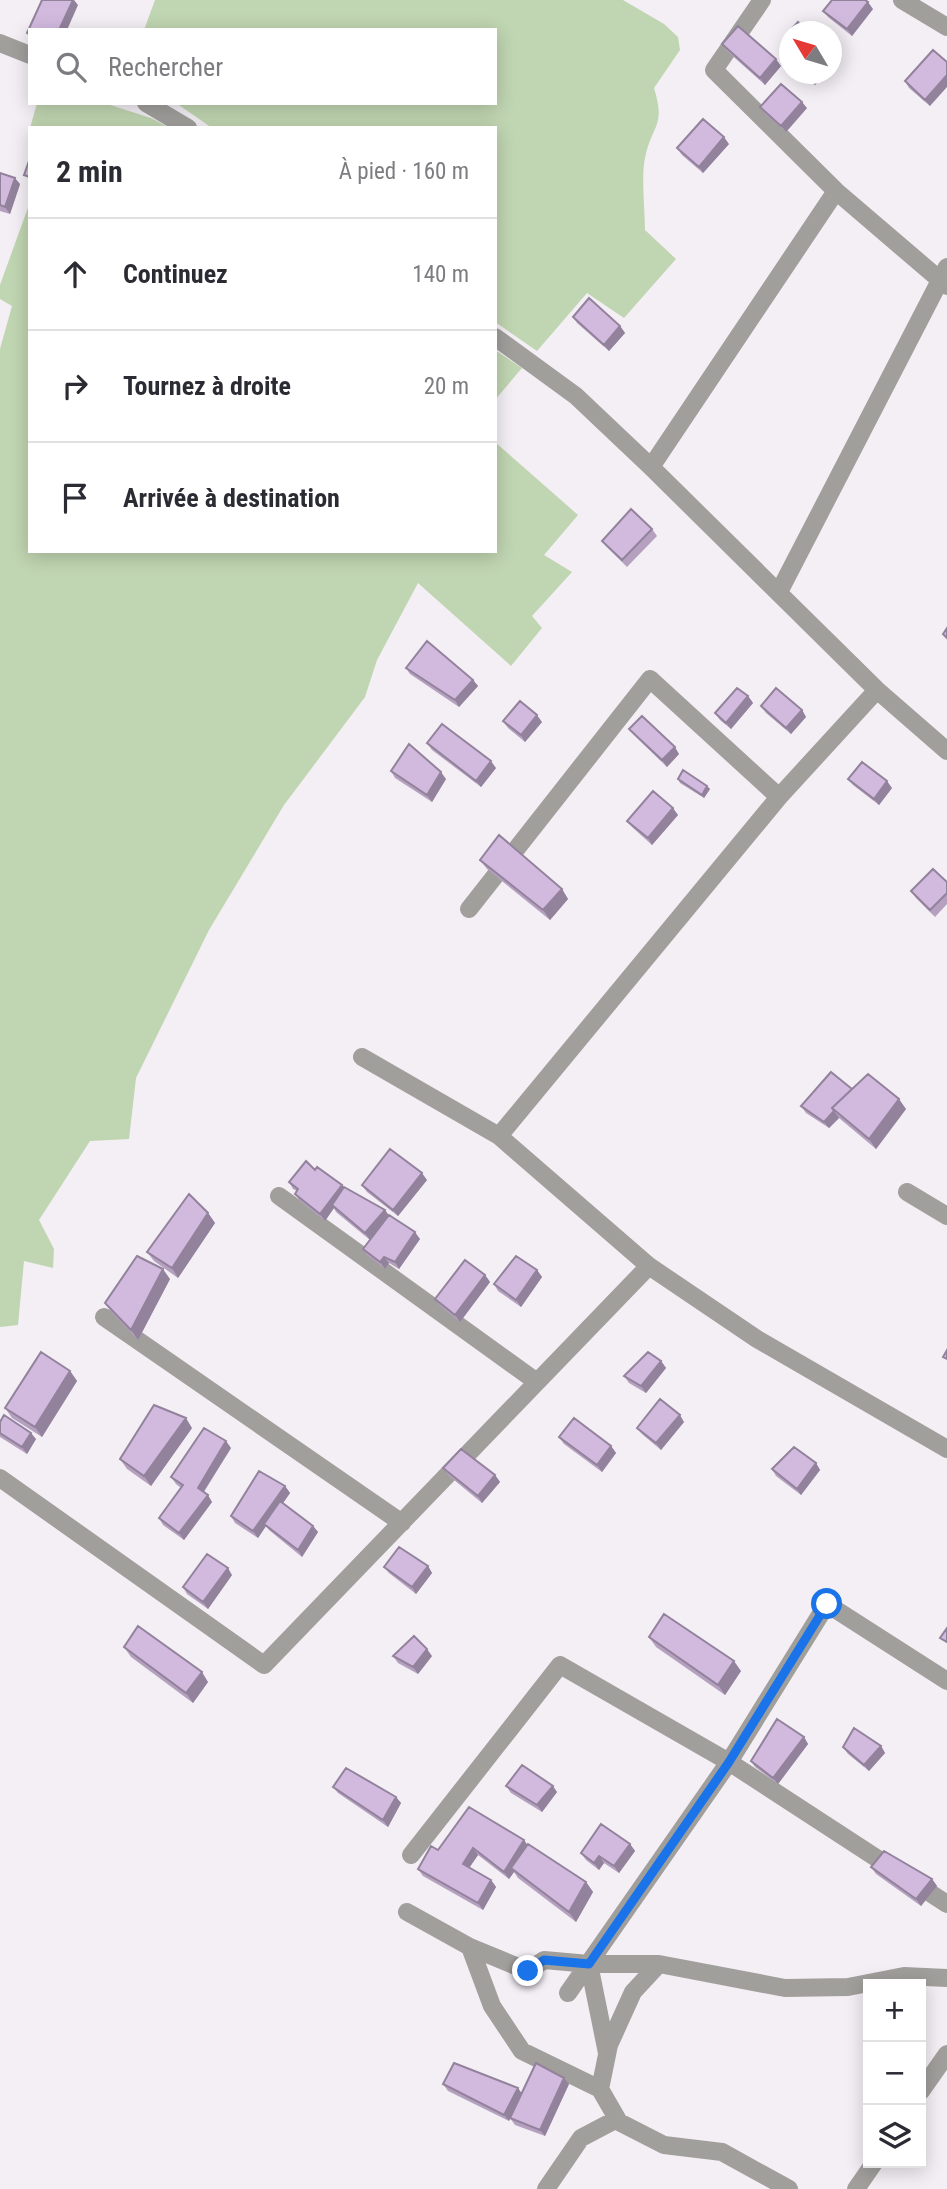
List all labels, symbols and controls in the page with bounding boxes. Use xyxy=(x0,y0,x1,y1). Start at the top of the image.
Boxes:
north arrow xyxy=(779,21,842,84)
search box xyxy=(28,28,497,105)
icon: search xyxy=(52,48,90,86)
text: Rechercher xyxy=(108,52,223,82)
text: 2 min xyxy=(56,154,123,189)
text: À pied · 160 m xyxy=(339,158,469,185)
icon: ahead xyxy=(56,255,94,293)
text: Continuez xyxy=(123,259,228,289)
text: 140 m xyxy=(412,261,469,288)
icon: right xyxy=(56,367,94,405)
text: Tournez à droite xyxy=(123,371,291,401)
text: 20 m xyxy=(424,373,469,400)
icon: arrive xyxy=(56,479,94,517)
text: Arrivée à destination xyxy=(123,483,340,513)
route start xyxy=(811,1588,842,1619)
route end xyxy=(512,1955,543,1986)
map controls xyxy=(863,1979,926,2168)
button: + xyxy=(863,1979,926,2042)
button: − xyxy=(863,2042,926,2105)
button: layers xyxy=(863,2105,926,2168)

